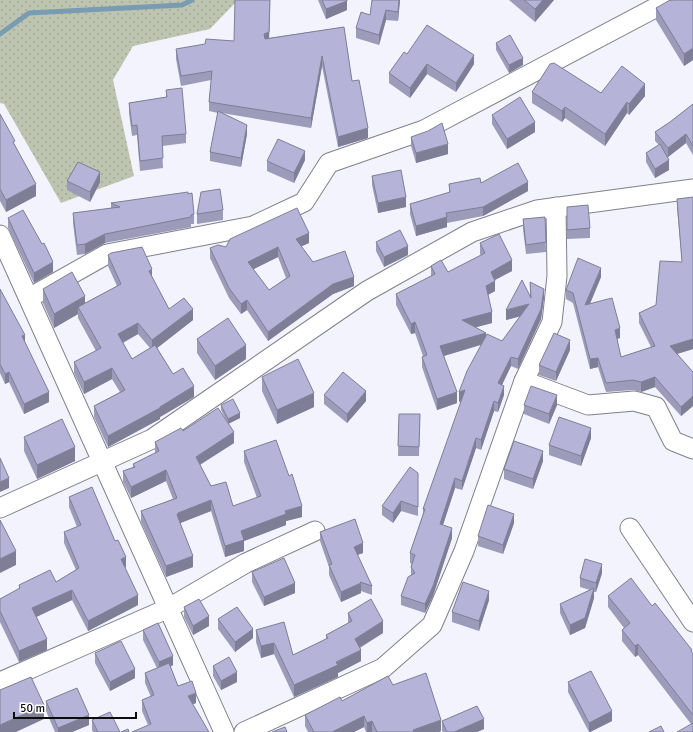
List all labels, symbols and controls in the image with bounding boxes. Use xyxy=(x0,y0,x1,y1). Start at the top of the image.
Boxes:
scale bar xyxy=(14,694,136,720)
text: 50 m xyxy=(20,701,45,716)

